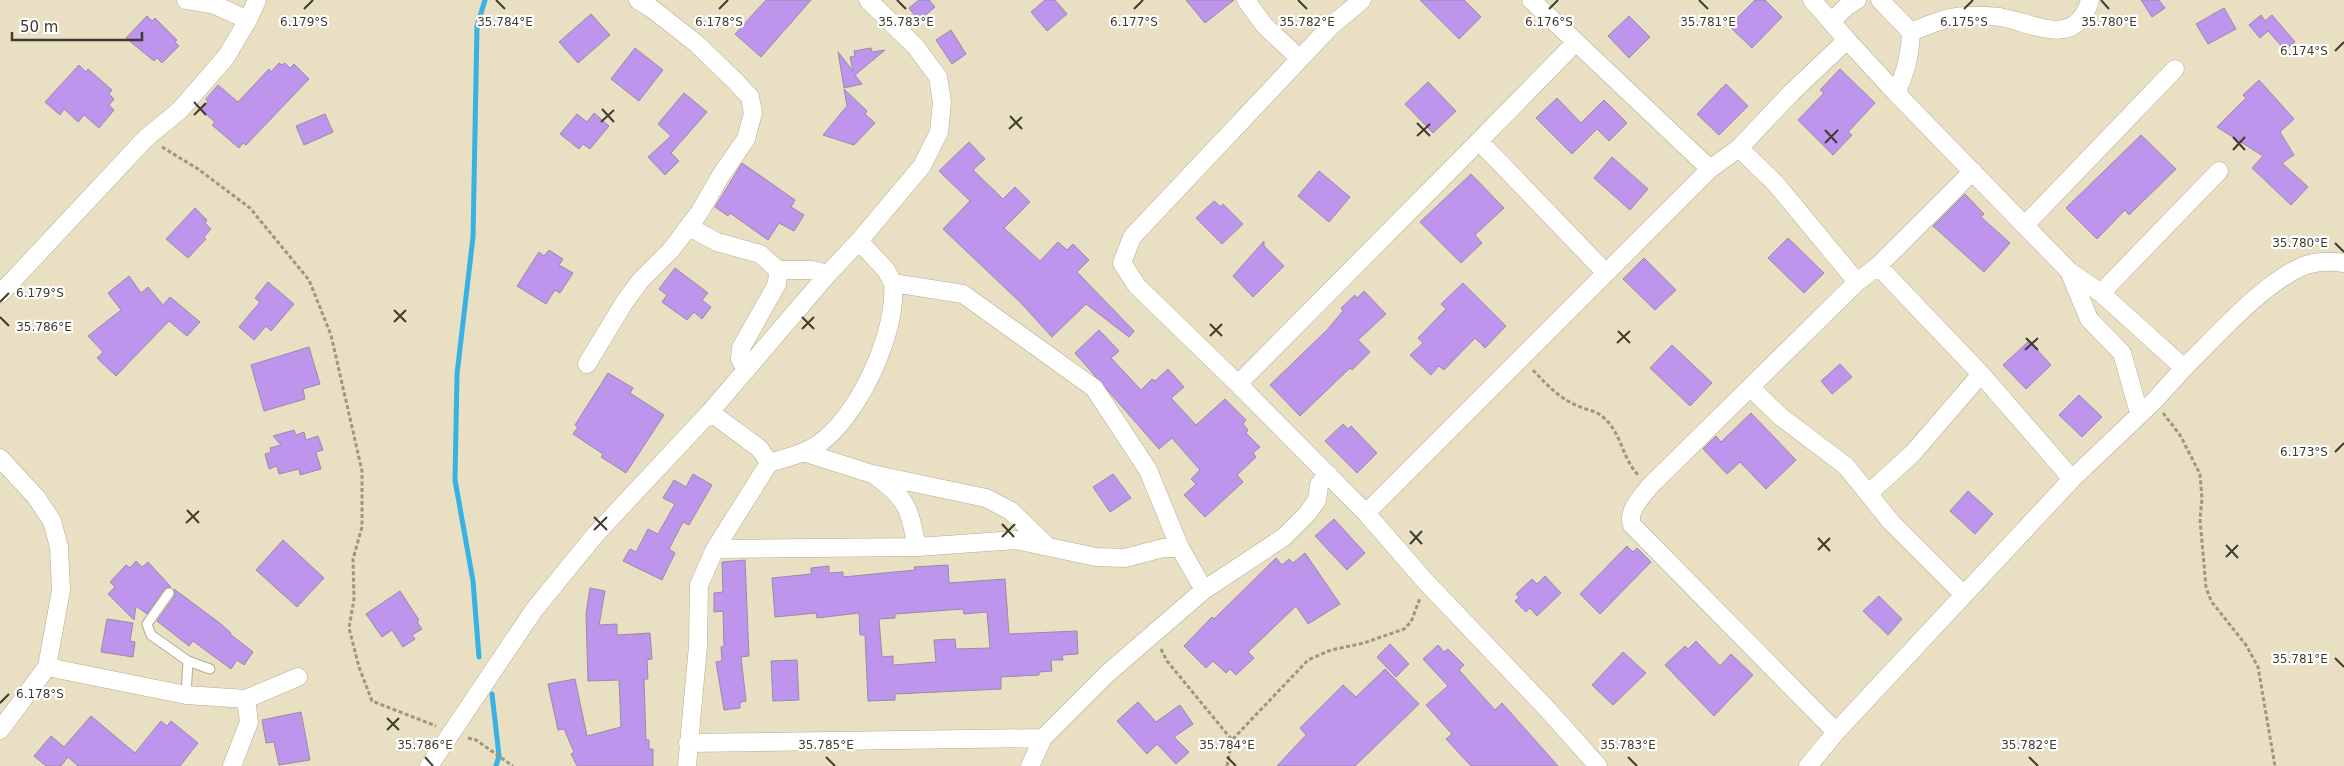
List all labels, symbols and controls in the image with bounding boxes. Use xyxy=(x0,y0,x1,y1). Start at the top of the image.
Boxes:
scale bar xyxy=(12,10,142,42)
text: 6.179°S xyxy=(280,15,328,29)
text: 35.784°E xyxy=(477,15,533,29)
text: 6.178°S xyxy=(695,15,743,29)
text: 35.783°E xyxy=(878,15,934,29)
text: 6.177°S xyxy=(1110,15,1158,29)
text: 35.782°E xyxy=(1279,15,1335,29)
text: 6.176°S xyxy=(1525,15,1573,29)
text: 35.781°E xyxy=(1680,15,1736,29)
text: 6.175°S xyxy=(1940,15,1988,29)
text: 35.780°E xyxy=(2081,15,2137,29)
text: 50 m xyxy=(20,18,58,36)
text: 6.174°S xyxy=(2280,44,2328,58)
text: 35.780°E xyxy=(2272,236,2328,250)
text: 6.179°S xyxy=(16,286,64,300)
text: 35.786°E xyxy=(16,320,72,334)
text: 6.173°S xyxy=(2280,445,2328,459)
text: 35.781°E xyxy=(2272,652,2328,666)
text: 6.178°S xyxy=(16,687,64,701)
text: 35.786°E xyxy=(397,738,453,752)
text: 35.785°E xyxy=(798,738,854,752)
text: 35.784°E xyxy=(1199,738,1255,752)
text: 35.783°E xyxy=(1600,738,1656,752)
text: 35.782°E xyxy=(2001,738,2057,752)

